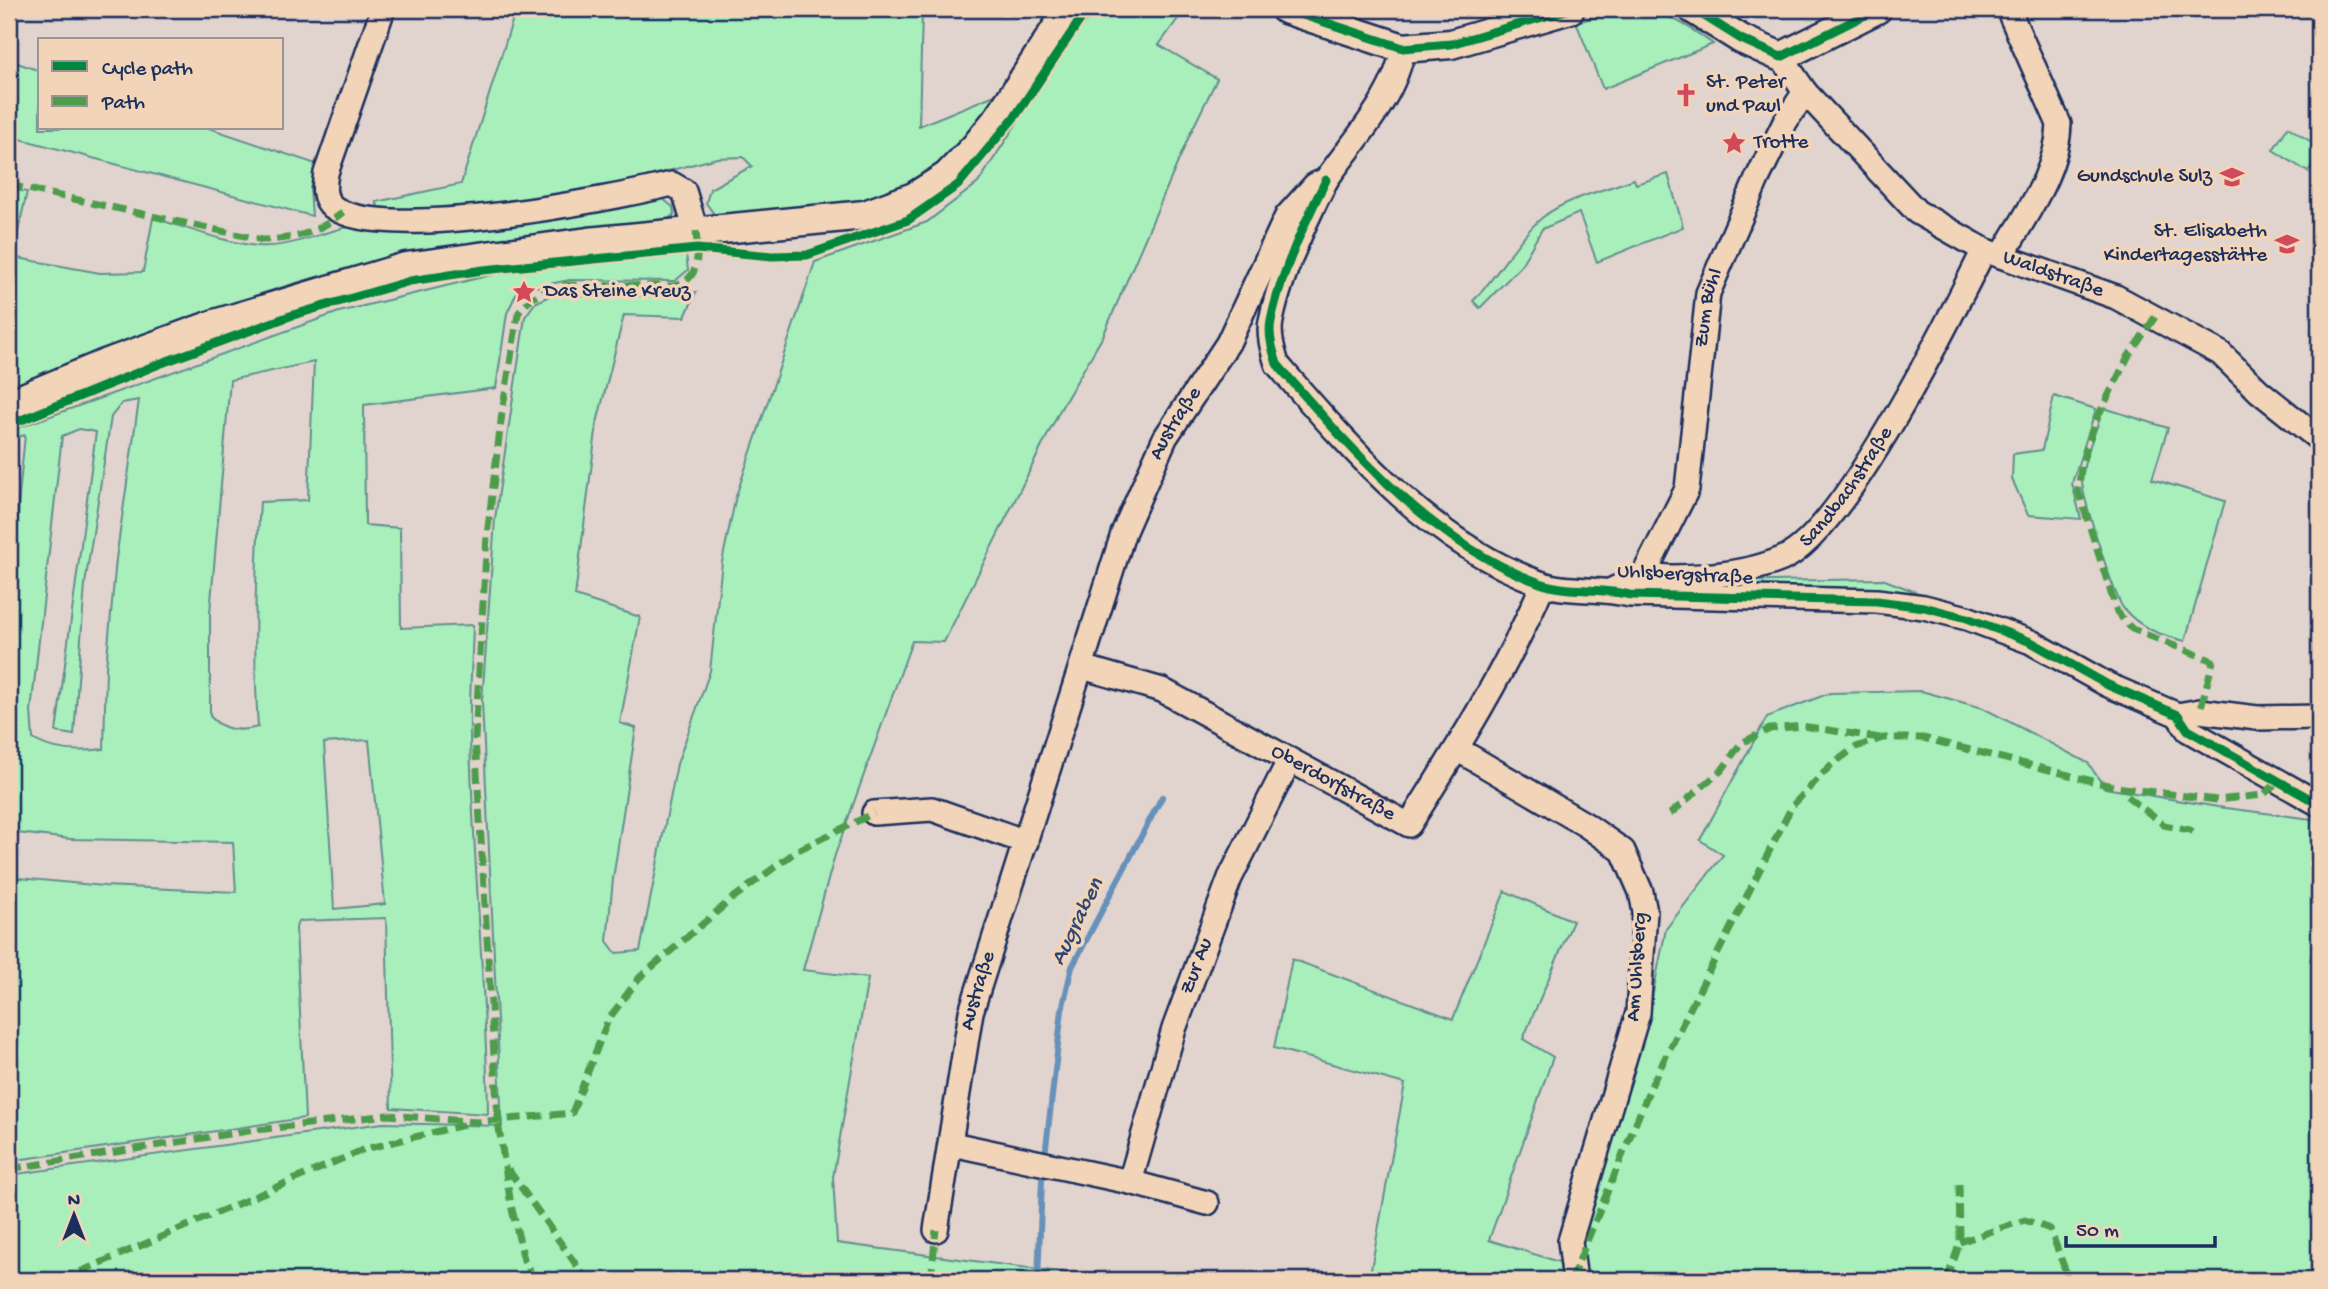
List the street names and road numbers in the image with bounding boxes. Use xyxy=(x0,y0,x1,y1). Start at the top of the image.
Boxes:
street label: Waldstraße xyxy=(1999,245,2108,304)
street label: Zum Bühl xyxy=(1690,265,1729,349)
street label: Austraße xyxy=(1144,381,1208,464)
street label: Sandbachstraße xyxy=(1795,421,1900,554)
street label: Uhlsbergstraße xyxy=(1616,560,1755,592)
street label: Oberdorfstraße xyxy=(1266,739,1401,828)
street label: Am Uhlsberg xyxy=(1622,912,1654,1022)
street label: Zur Au xyxy=(1175,935,1219,998)
street label: Austraße xyxy=(956,947,1002,1032)

